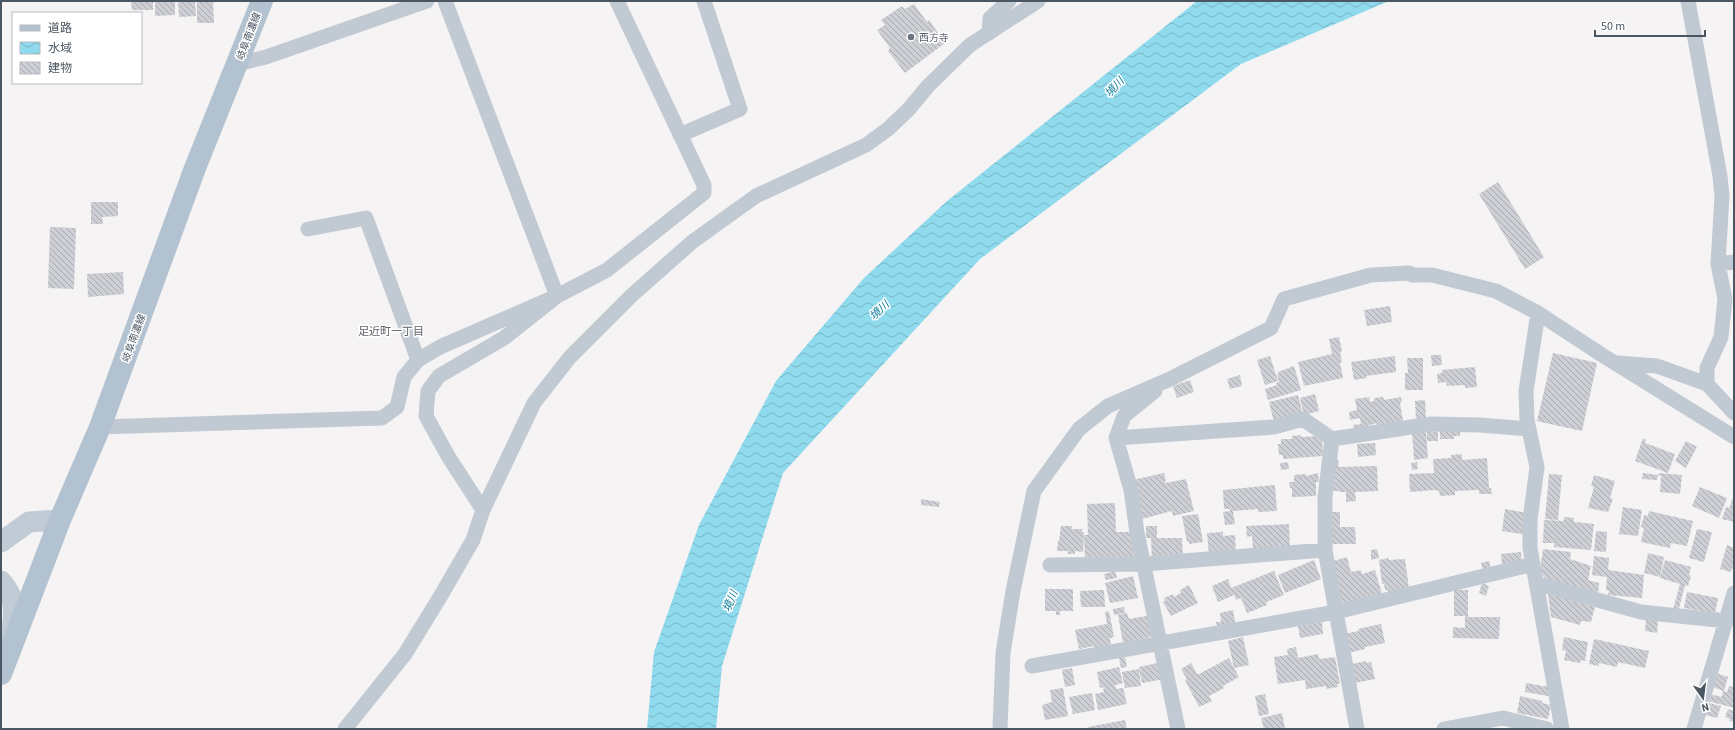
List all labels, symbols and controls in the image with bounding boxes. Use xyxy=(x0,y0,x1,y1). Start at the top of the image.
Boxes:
street label: 岐阜南濃線 xyxy=(233,11,264,62)
legend xyxy=(12,12,142,84)
scale bar xyxy=(1595,12,1705,38)
text: 50 m xyxy=(1601,18,1625,35)
text: 道路 xyxy=(48,20,72,37)
place label: 西方寺 xyxy=(919,31,949,45)
marker: 西方寺 xyxy=(906,32,916,42)
text: 水域 xyxy=(48,40,72,57)
text: 建物 xyxy=(48,60,72,77)
water label: 境川 xyxy=(1101,73,1128,101)
water label: 境川 xyxy=(866,297,893,323)
street label: 岐阜南濃線 xyxy=(119,312,149,364)
district label: 足近町一丁目 xyxy=(358,324,424,339)
water label: 境川 xyxy=(719,587,742,614)
north arrow xyxy=(1683,678,1723,718)
text: N xyxy=(1700,699,1711,715)

